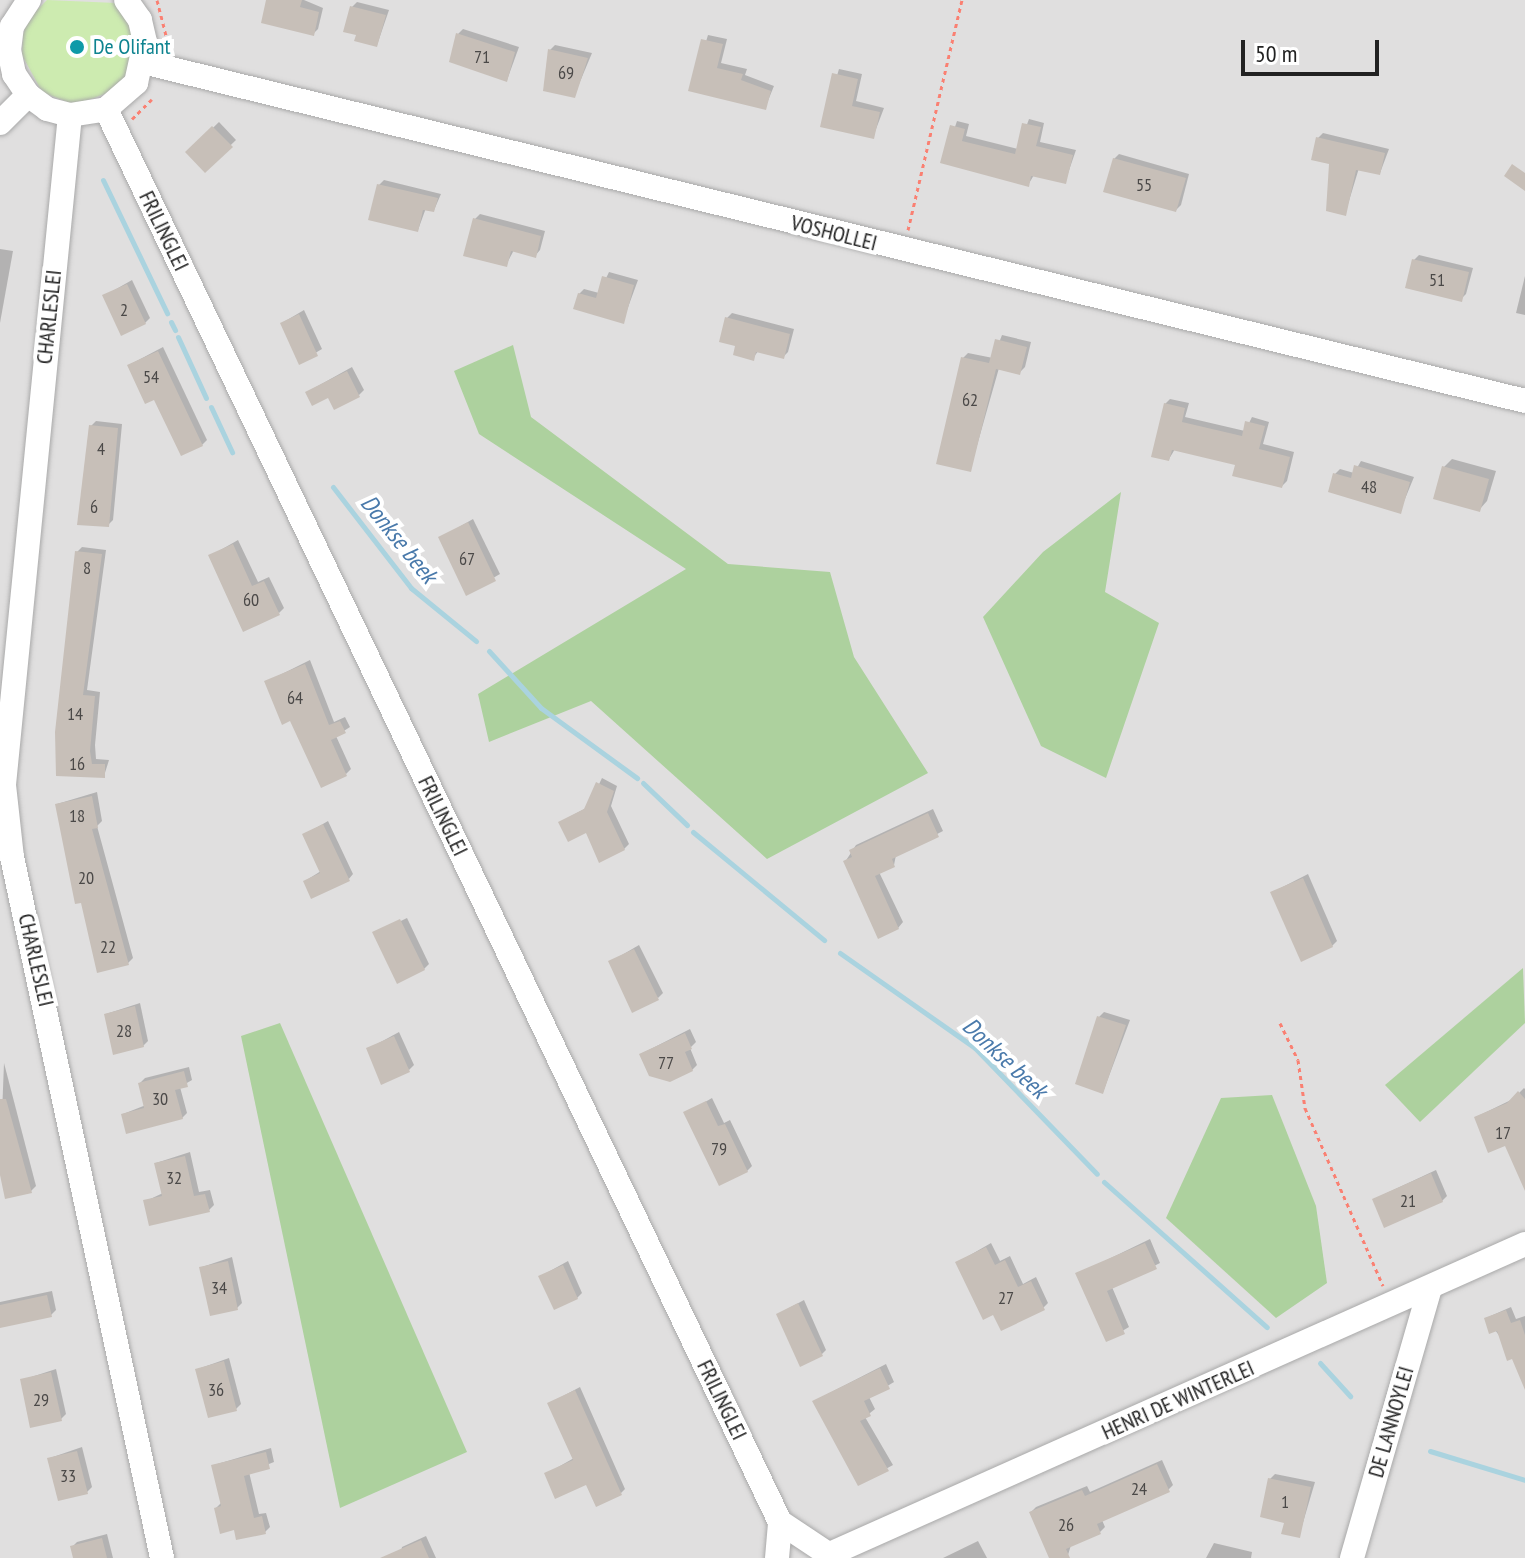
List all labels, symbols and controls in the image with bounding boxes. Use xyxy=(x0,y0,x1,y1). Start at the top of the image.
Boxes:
scale bar xyxy=(1245,24,1383,74)
place label: De Olifant xyxy=(93,34,170,60)
marker: De Olifant xyxy=(68,38,86,56)
text: 50 m xyxy=(1255,38,1297,69)
house number: 71 xyxy=(474,46,490,68)
house number: 69 xyxy=(558,62,574,84)
house number: 55 xyxy=(1136,174,1152,196)
street label: FRILINGLEI xyxy=(133,187,195,275)
street label: VOSHOLLEI xyxy=(788,210,880,256)
street label: CHARLESLEI xyxy=(31,269,67,365)
house number: 51 xyxy=(1429,269,1445,291)
house number: 2 xyxy=(120,299,128,321)
house number: 54 xyxy=(143,366,159,388)
house number: 62 xyxy=(962,389,978,411)
house number: 4 xyxy=(97,438,105,460)
house number: 48 xyxy=(1361,476,1377,498)
water label: Donkse beek xyxy=(355,489,443,589)
house number: 6 xyxy=(90,496,98,518)
house number: 67 xyxy=(459,548,475,570)
house number: 8 xyxy=(83,557,91,579)
house number: 60 xyxy=(243,589,259,611)
house number: 64 xyxy=(287,687,303,709)
house number: 14 xyxy=(67,703,83,725)
house number: 16 xyxy=(69,753,85,775)
street label: FRILINGLEI xyxy=(412,772,474,860)
house number: 18 xyxy=(69,805,85,827)
house number: 20 xyxy=(78,867,94,889)
street label: CHARLESLEI xyxy=(13,911,59,1009)
house number: 22 xyxy=(100,936,116,958)
water label: Donkse beek xyxy=(957,1012,1053,1104)
house number: 28 xyxy=(116,1020,132,1042)
house number: 77 xyxy=(658,1052,674,1074)
house number: 30 xyxy=(152,1088,168,1110)
house number: 17 xyxy=(1495,1122,1511,1144)
house number: 79 xyxy=(711,1138,727,1160)
house number: 32 xyxy=(166,1167,182,1189)
house number: 21 xyxy=(1400,1190,1416,1212)
house number: 34 xyxy=(211,1277,227,1299)
house number: 27 xyxy=(998,1287,1014,1309)
street label: HENRI DE WINTERLEI xyxy=(1098,1355,1258,1445)
street label: FRILINGLEI xyxy=(691,1356,753,1444)
street label: DE LANNOYLEI xyxy=(1363,1364,1419,1480)
house number: 36 xyxy=(208,1379,224,1401)
house number: 29 xyxy=(33,1389,49,1411)
house number: 33 xyxy=(60,1465,76,1487)
house number: 24 xyxy=(1131,1478,1147,1500)
house number: 1 xyxy=(1281,1491,1289,1513)
house number: 26 xyxy=(1058,1514,1074,1536)

